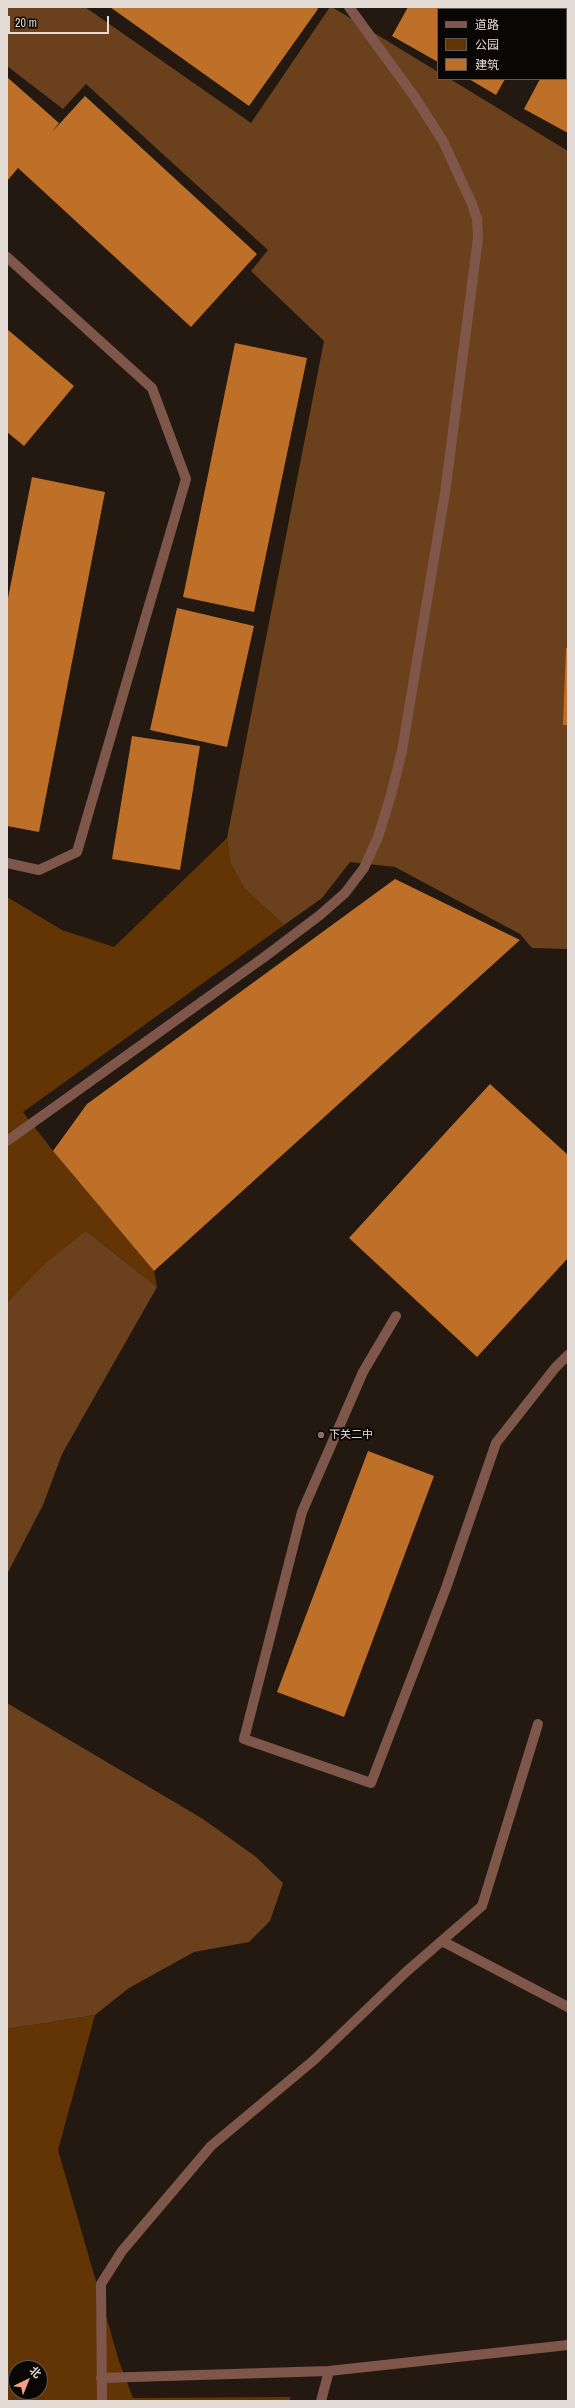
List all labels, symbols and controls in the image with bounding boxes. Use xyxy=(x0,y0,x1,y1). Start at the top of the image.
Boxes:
scale bar xyxy=(10,8,111,34)
legend xyxy=(437,8,567,80)
text: 20 m xyxy=(15,15,37,31)
text: 道路 xyxy=(475,17,499,33)
text: 公园 xyxy=(475,37,499,53)
text: 建筑 xyxy=(475,57,499,73)
place label: 下关二中 xyxy=(329,1428,373,1442)
marker: 下关二中 xyxy=(316,1430,326,1440)
north arrow xyxy=(8,2360,48,2400)
text: 北 xyxy=(27,2363,44,2381)

